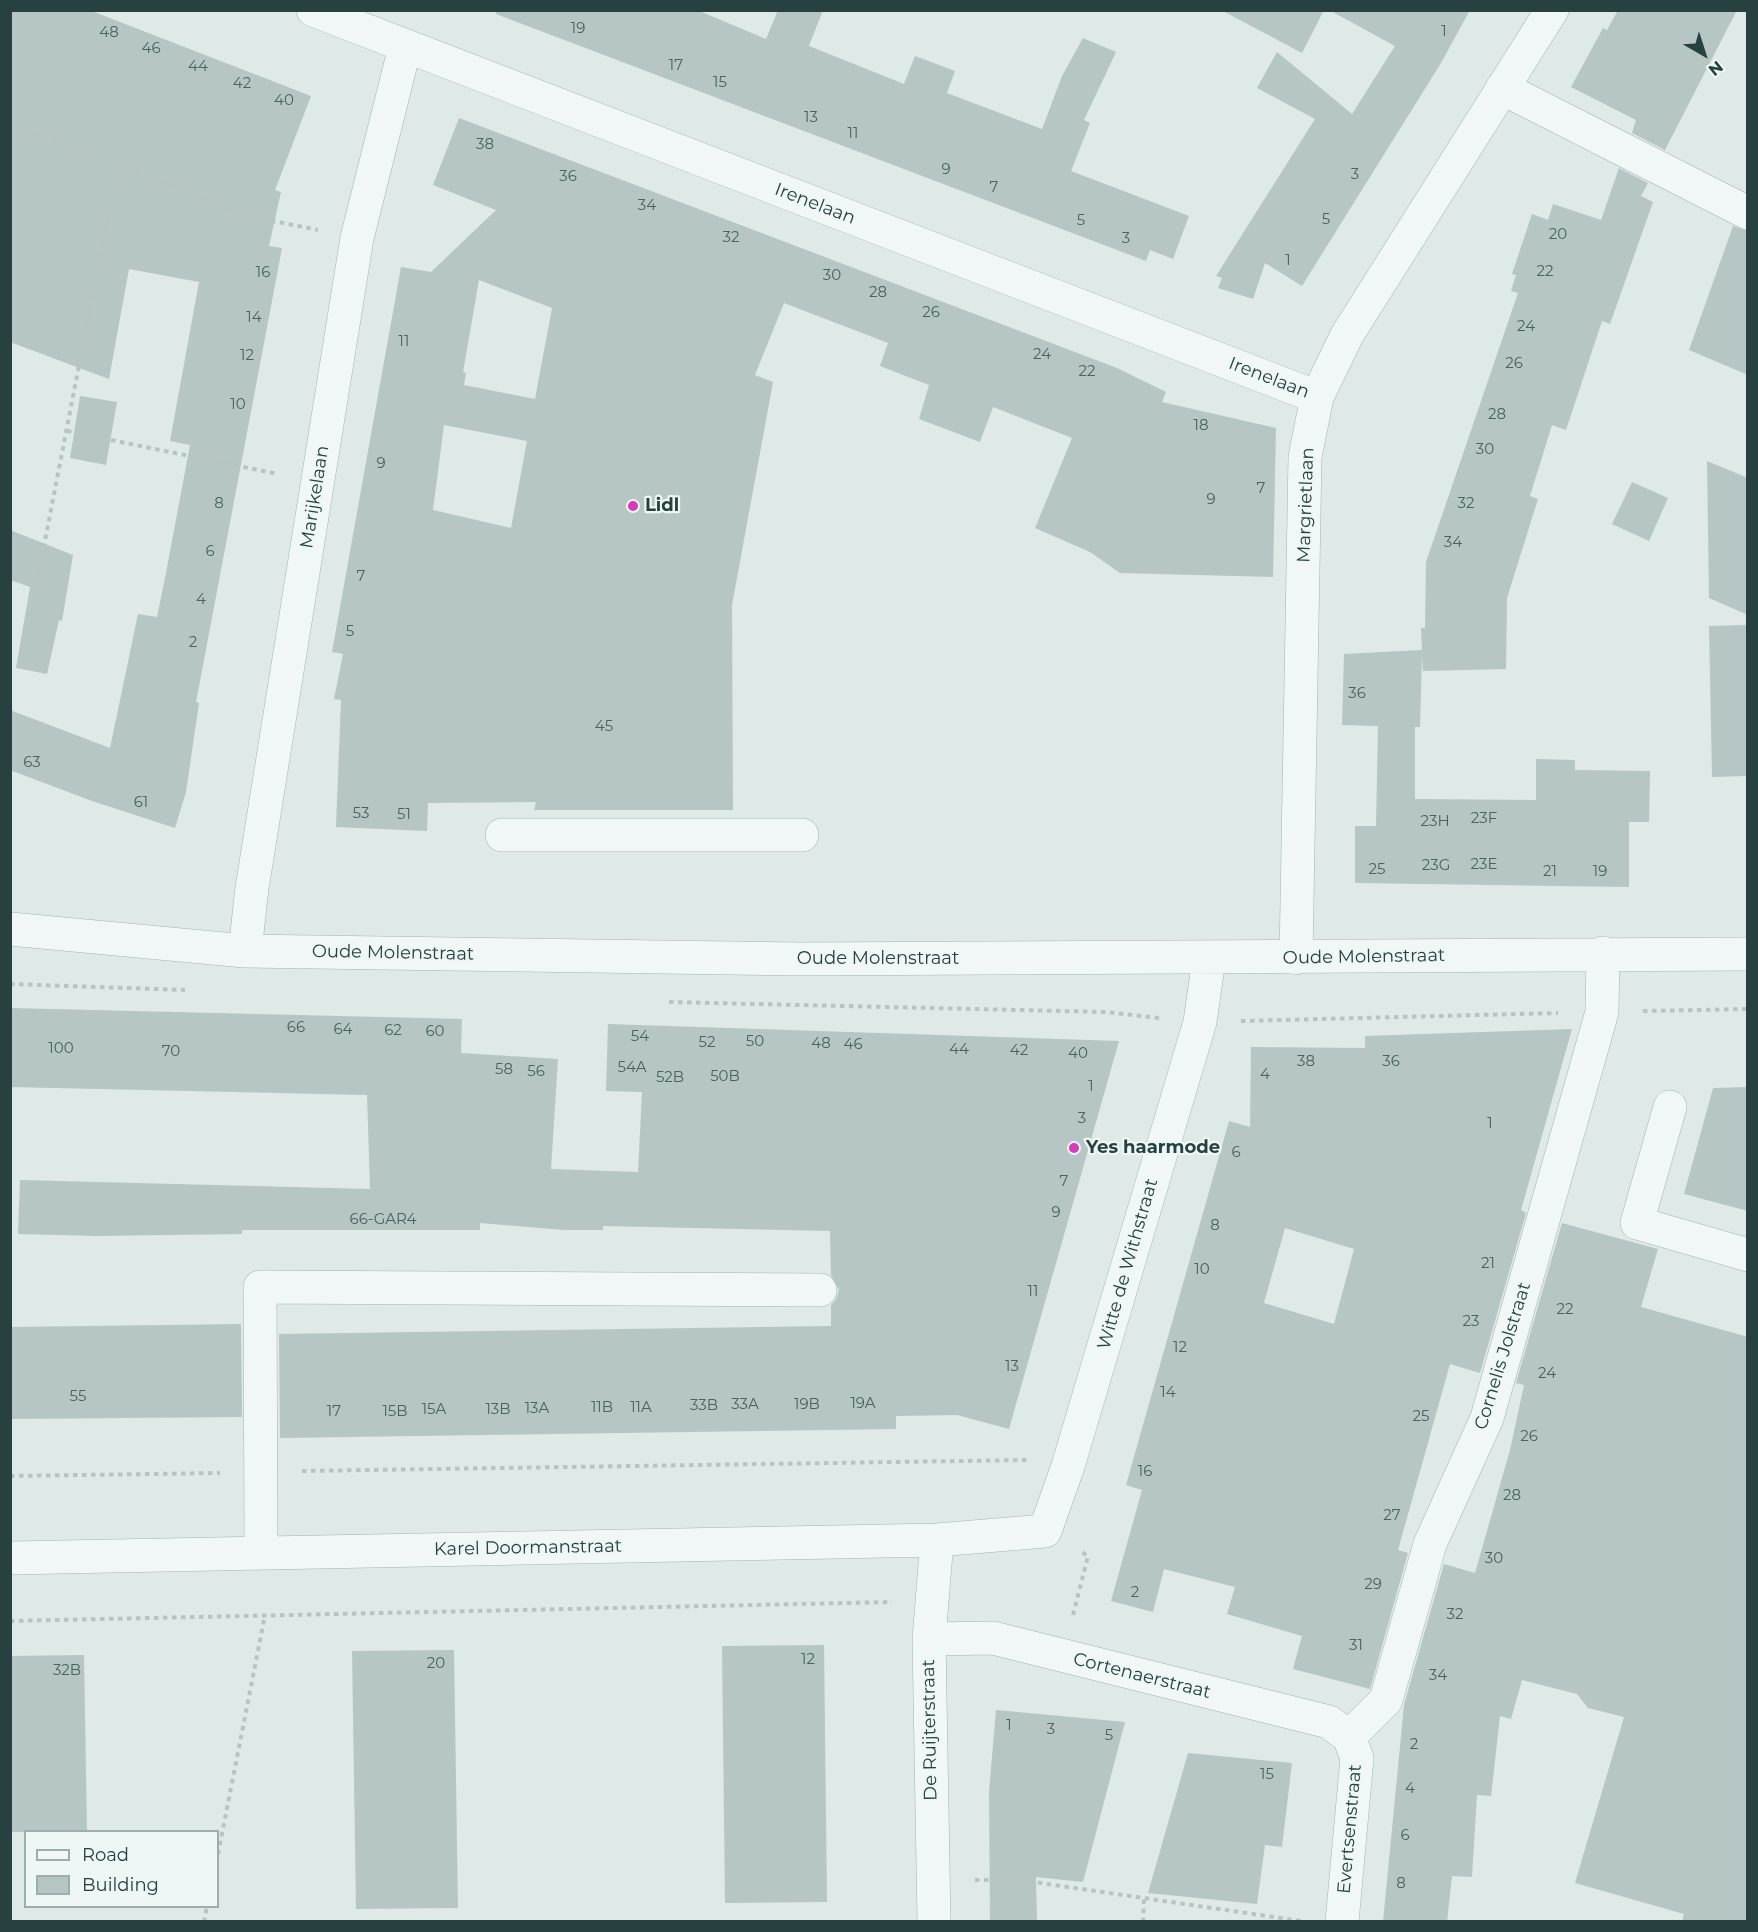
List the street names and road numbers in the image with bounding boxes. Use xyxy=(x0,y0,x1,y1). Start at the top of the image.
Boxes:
street label: Irenelaan xyxy=(772,179,858,229)
street label: Irenelaan xyxy=(1226,353,1312,403)
street label: Marijkelaan xyxy=(296,444,334,550)
street label: Margrietlaan xyxy=(1293,447,1319,563)
street label: Oude Molenstraat xyxy=(312,941,474,965)
street label: Oude Molenstraat xyxy=(1283,945,1445,969)
street label: Oude Molenstraat xyxy=(797,948,959,970)
street label: Witte de Withstraat xyxy=(1093,1176,1163,1352)
street label: Cornelis Jolstraat xyxy=(1470,1280,1536,1432)
street label: Karel Doormanstraat xyxy=(434,1536,622,1560)
street label: Cortenaerstraat xyxy=(1071,1648,1213,1704)
street label: De Ruijterstraat xyxy=(918,1659,942,1801)
street label: Evertsenstraat xyxy=(1334,1763,1366,1895)

